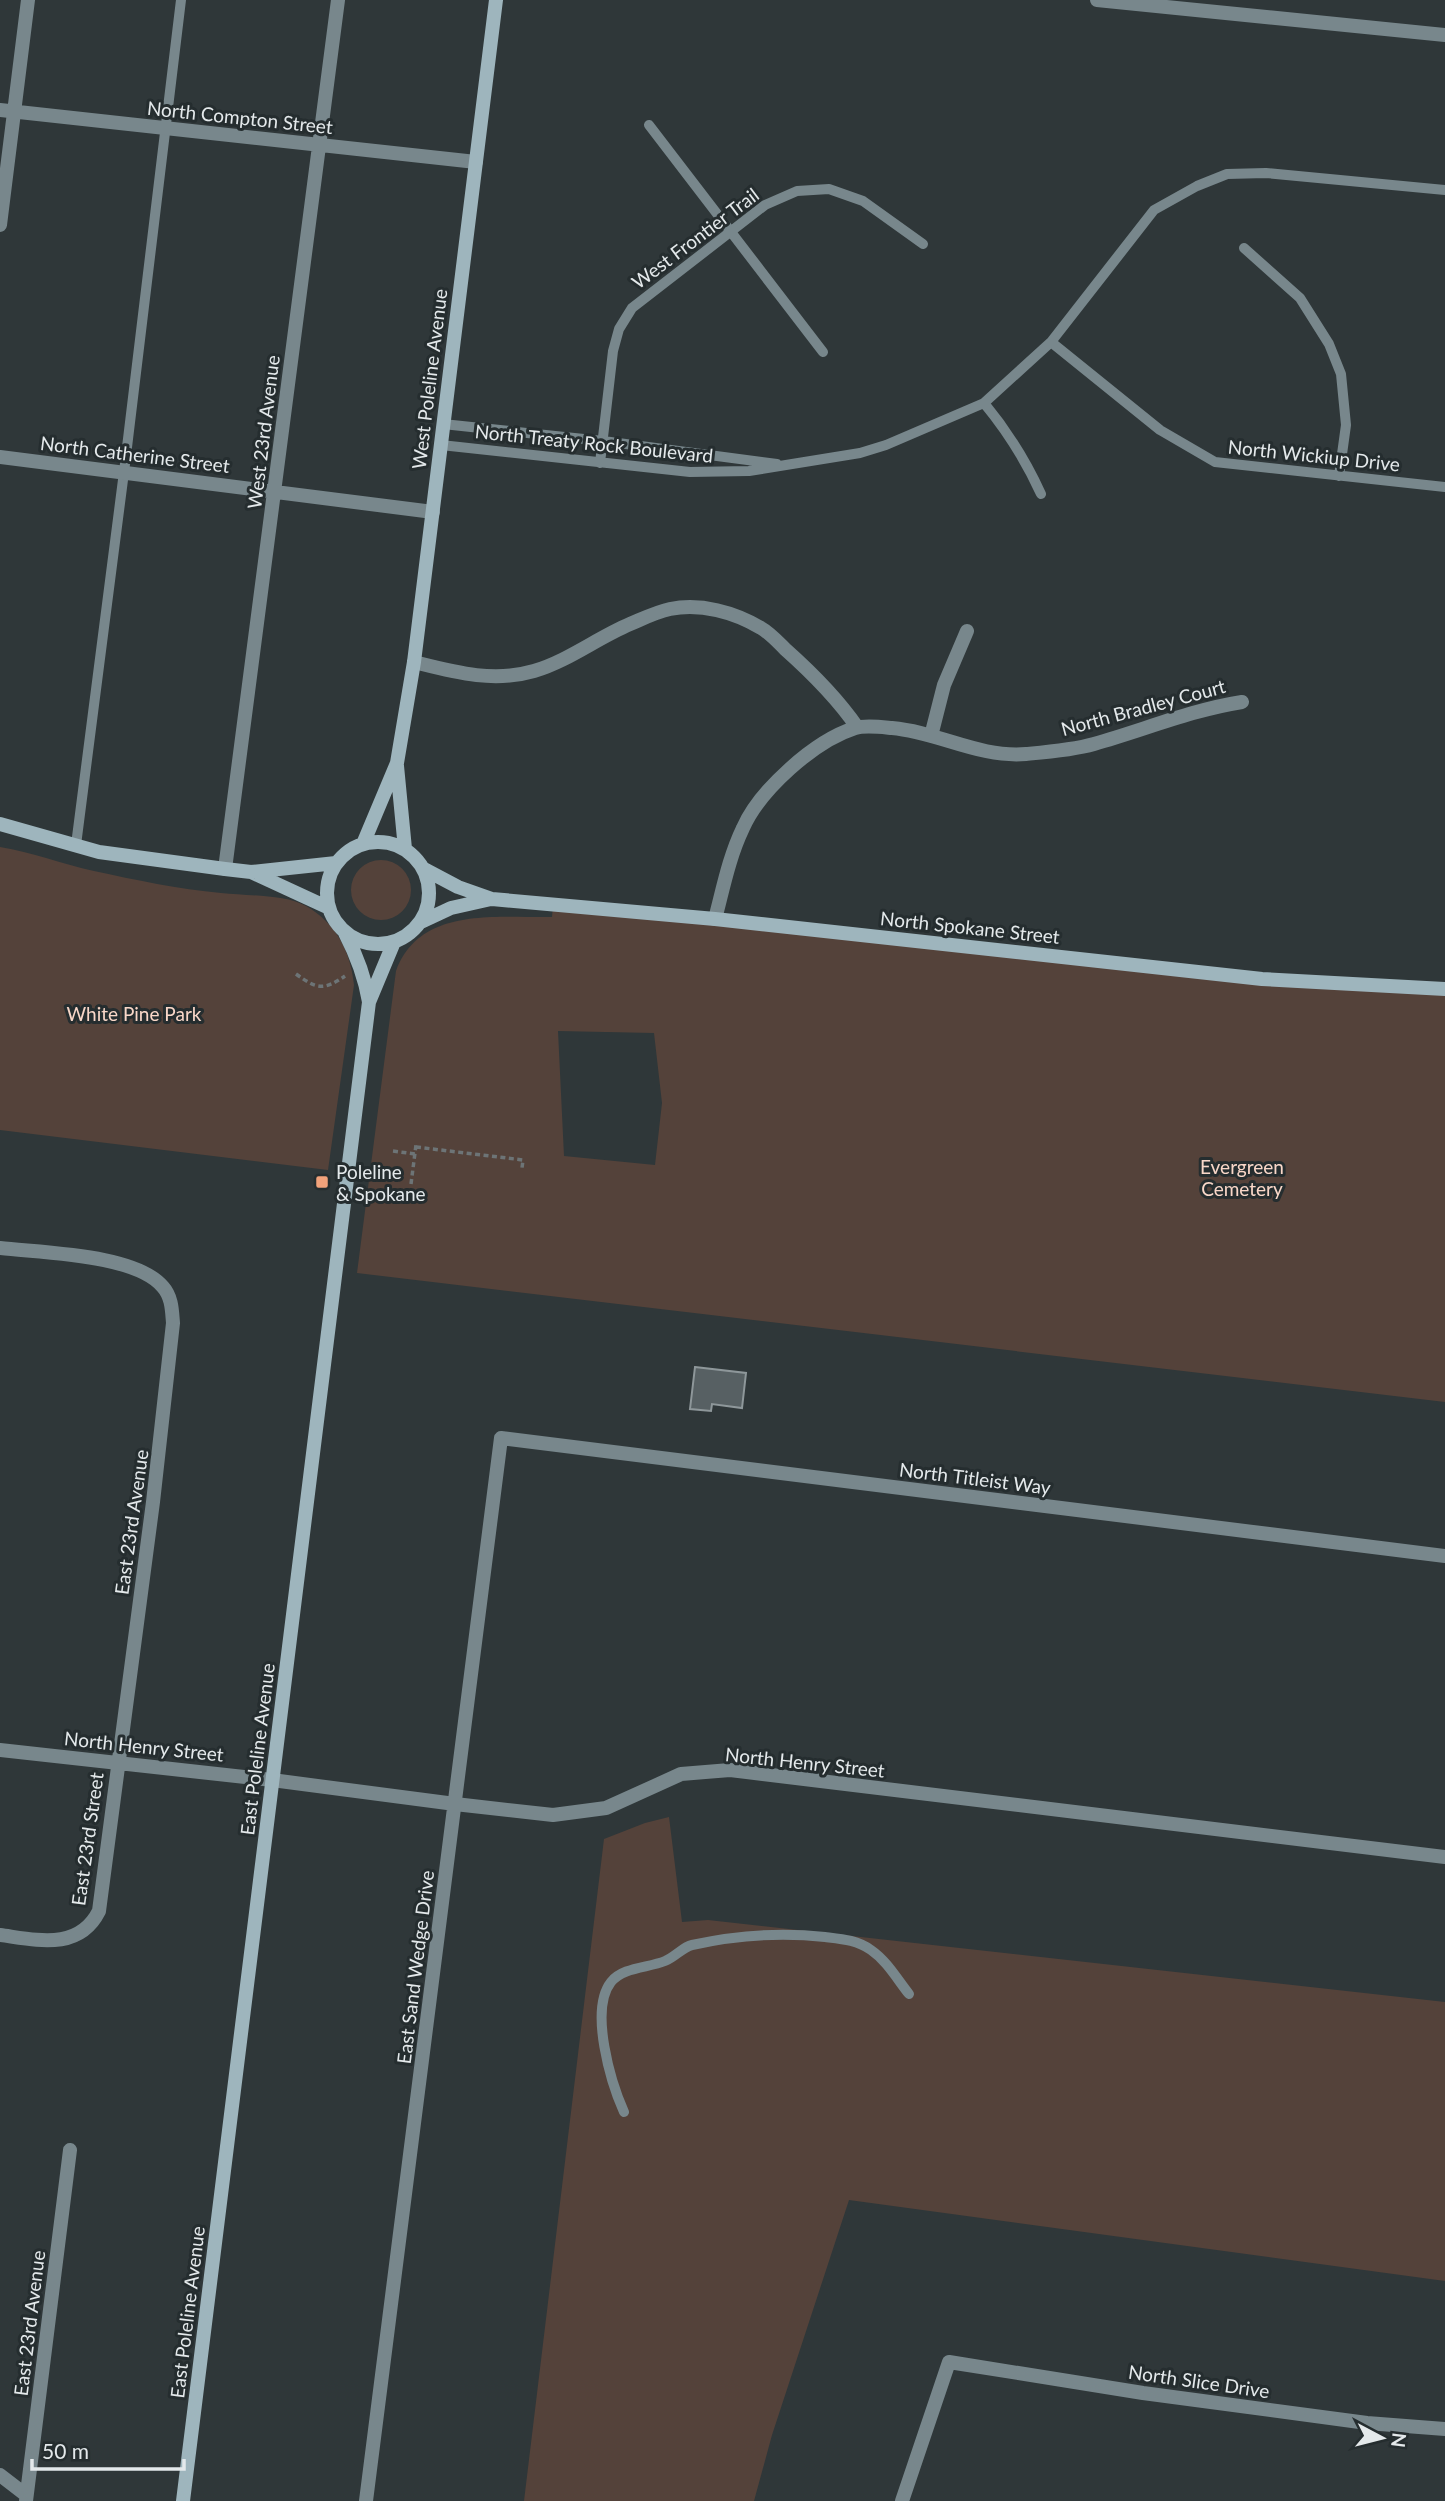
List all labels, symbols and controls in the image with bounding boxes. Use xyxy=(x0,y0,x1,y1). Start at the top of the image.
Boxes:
street label: North Compton Street xyxy=(146,96,334,138)
street label: West Frontier Trail xyxy=(627,183,763,293)
street label: West Poleline Avenue xyxy=(407,288,451,470)
street label: West 23rd Avenue xyxy=(242,354,284,510)
street label: North Treaty Rock Boulevard xyxy=(474,419,714,467)
street label: North Catherine Street xyxy=(39,431,231,477)
street label: North Wickiup Drive xyxy=(1227,435,1401,475)
street label: North Bradley Court xyxy=(1058,674,1228,740)
street label: North Spokane Street xyxy=(879,906,1061,948)
park label: White Pine Park xyxy=(67,1002,202,1025)
park label: Evergreen Cemetery xyxy=(1200,1155,1284,1200)
place label: Poleline & Spokane xyxy=(336,1160,426,1205)
marker: Poleline & Spokane xyxy=(314,1174,330,1190)
street label: East 23rd Avenue xyxy=(109,1448,153,1596)
street label: North Titleist Way xyxy=(898,1457,1052,1499)
street label: East Poleline Avenue xyxy=(235,1662,279,1836)
street label: North Henry Street xyxy=(63,1726,225,1766)
street label: North Henry Street xyxy=(724,1742,886,1782)
street label: East 23rd Street xyxy=(66,1771,108,1907)
street label: East Sand Wedge Drive xyxy=(392,1869,438,2065)
street label: East Poleline Avenue xyxy=(165,2225,209,2399)
street label: East 23rd Avenue xyxy=(9,2249,49,2397)
street label: North Slice Drive xyxy=(1127,2360,1271,2402)
north arrow xyxy=(1347,2403,1417,2473)
scale bar xyxy=(32,2428,184,2472)
text: N xyxy=(1387,2431,1412,2449)
text: 50 m xyxy=(42,2438,89,2463)

